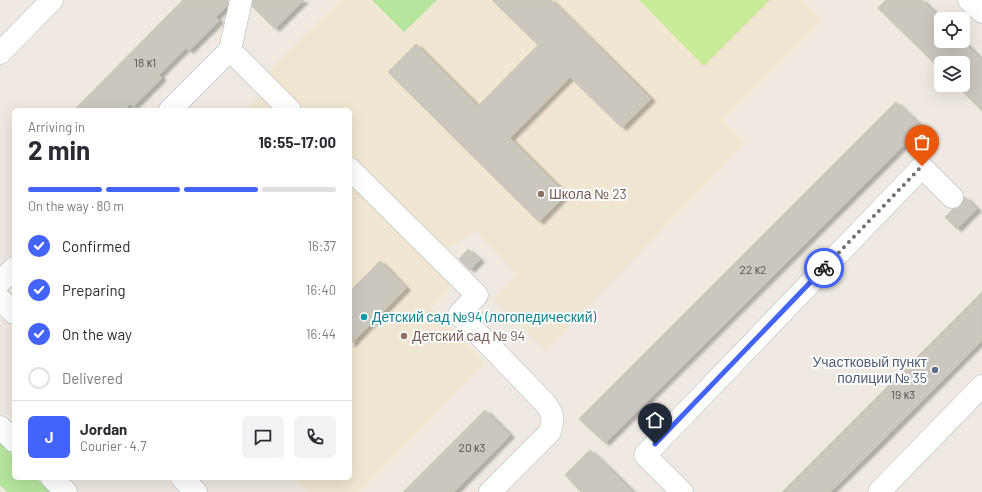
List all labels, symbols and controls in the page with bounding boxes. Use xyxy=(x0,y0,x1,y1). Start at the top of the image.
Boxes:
map controls xyxy=(934,12,970,92)
button: locate xyxy=(934,12,970,48)
house number: 18 к1 xyxy=(134,55,156,69)
button: layers xyxy=(934,56,970,92)
text: Arriving in xyxy=(28,119,85,135)
pin xyxy=(905,125,939,166)
icon: bag xyxy=(911,131,933,153)
text: 16:55–17:00 xyxy=(259,133,336,151)
text: 2 min xyxy=(28,134,90,165)
place label: Школа № 23 xyxy=(549,185,627,202)
marker: Школа № 23 xyxy=(536,189,546,199)
text: On the way · 80 m xyxy=(28,198,124,214)
icon: check xyxy=(28,235,50,257)
text: Confirmed xyxy=(62,237,130,255)
text: 16:37 xyxy=(308,238,336,254)
courier xyxy=(804,248,844,288)
icon: bike xyxy=(813,257,835,279)
house number: 22 к2 xyxy=(740,262,766,276)
icon: check xyxy=(28,279,50,301)
text: Preparing xyxy=(62,281,126,299)
text: 16:40 xyxy=(306,282,336,298)
place label: Детский сад №94 (логопедический) xyxy=(372,308,596,325)
marker: Детский сад №94 (логопедический) xyxy=(359,312,369,322)
icon: check xyxy=(28,323,50,345)
text: On the way xyxy=(62,325,132,343)
text: 16:44 xyxy=(306,326,336,342)
place label: Детский сад № 94 xyxy=(412,327,525,344)
marker: Детский сад № 94 xyxy=(399,331,409,341)
place label: Участковый пункт полиции № 35 xyxy=(812,353,928,386)
marker: Участковый пункт полиции № 35 xyxy=(930,365,940,375)
text: Delivered xyxy=(62,369,123,387)
house number: 19 к3 xyxy=(891,387,915,401)
pin xyxy=(638,403,672,444)
icon: home xyxy=(644,409,666,431)
button: chat xyxy=(242,416,284,458)
button: phone xyxy=(294,416,336,458)
text: Jordan xyxy=(80,420,127,438)
text: J xyxy=(45,428,53,446)
text: Courier · 4.7 xyxy=(80,438,147,454)
house number: 20 к3 xyxy=(458,440,486,454)

